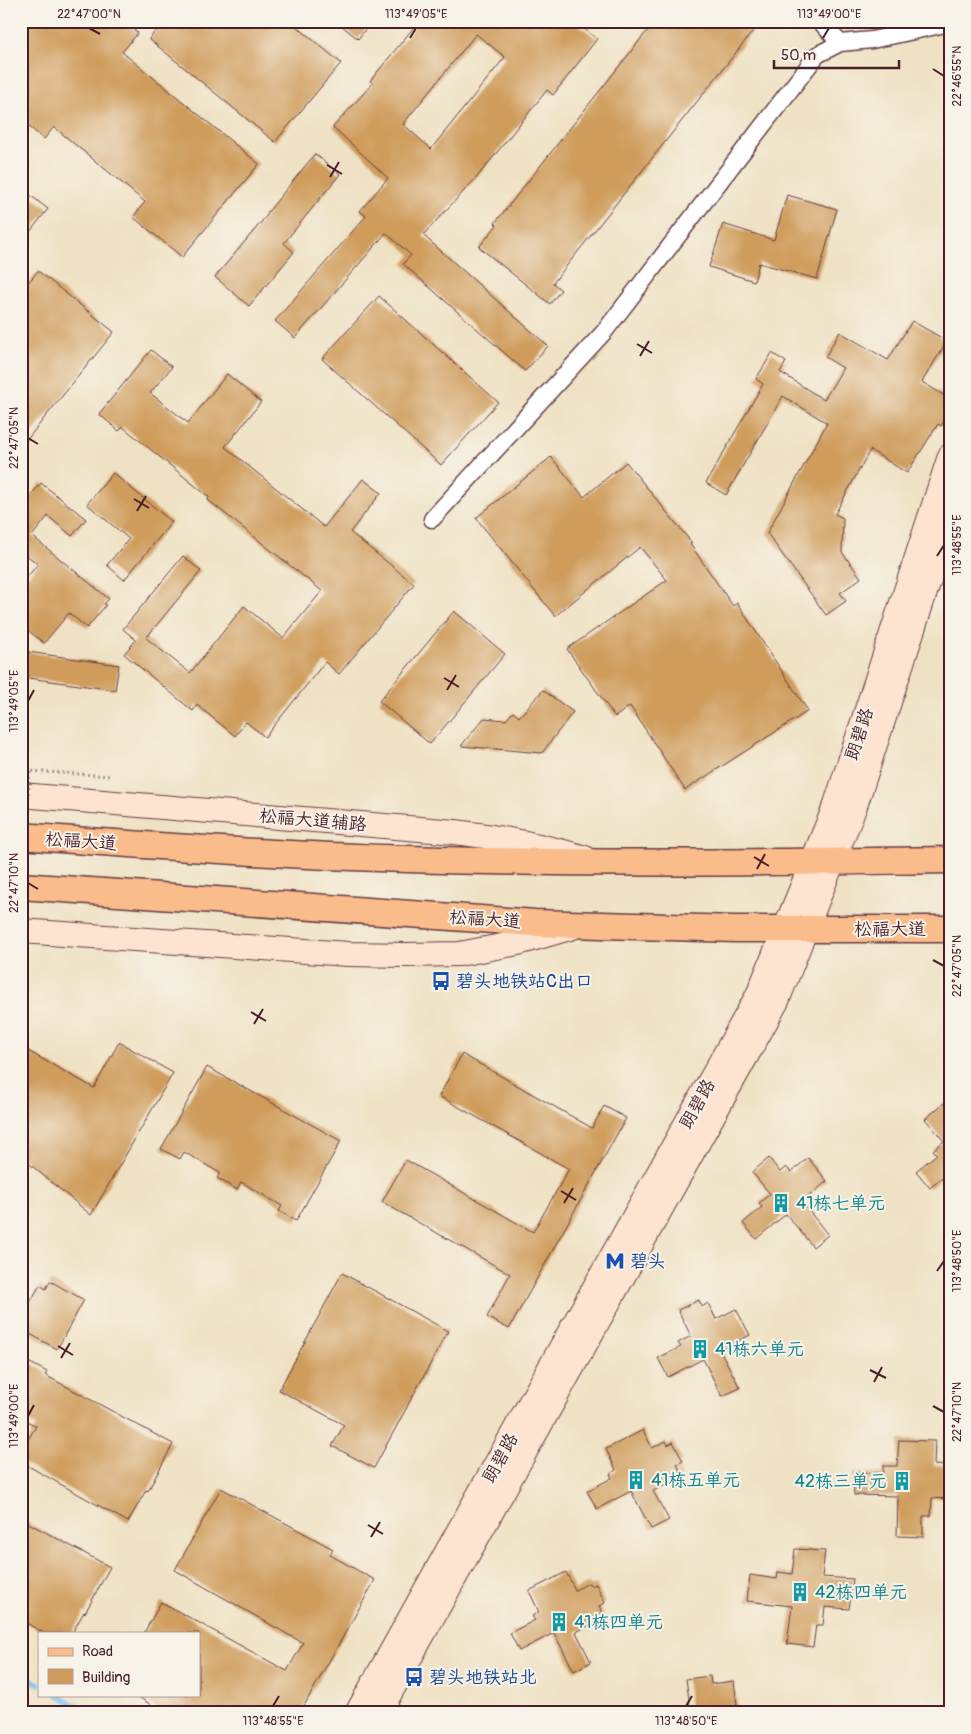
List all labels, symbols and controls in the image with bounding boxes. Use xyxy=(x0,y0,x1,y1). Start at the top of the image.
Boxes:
text: 22°47'00"N xyxy=(57,7,121,22)
text: 113°49'05"E xyxy=(385,7,447,22)
text: 113°49'00"E xyxy=(797,7,861,22)
scale bar xyxy=(774,38,898,70)
text: 50 m xyxy=(781,46,816,65)
text: 22°46'55"N xyxy=(950,46,965,107)
text: 22°47'05"N xyxy=(7,407,22,469)
text: 113°48'55"E xyxy=(950,515,965,575)
text: 113°49'05"E xyxy=(7,670,22,732)
street label: 朗碧路 xyxy=(840,705,879,763)
street label: 松福大道辅路 xyxy=(258,804,368,837)
street label: 松福大道 xyxy=(44,828,118,855)
text: 22°47'10"N xyxy=(7,853,22,913)
street label: 松福大道 xyxy=(448,906,522,933)
street label: 松福大道 xyxy=(854,918,926,941)
text: 22°47'05"N xyxy=(950,935,965,997)
bus stop icon: 碧头地铁站C出口 xyxy=(430,970,452,992)
place label: 碧头地铁站C出口 xyxy=(456,970,593,993)
street label: 朗碧路 xyxy=(674,1075,721,1133)
building icon: 41栋七单元 xyxy=(770,1192,792,1214)
place label: 41栋七单元 xyxy=(796,1192,885,1215)
text: 113°48'50"E xyxy=(950,1230,965,1292)
metro station icon: 碧头 xyxy=(604,1250,626,1272)
place label: 碧头 xyxy=(630,1250,666,1273)
building icon: 41栋六单元 xyxy=(689,1338,711,1360)
place label: 41栋六单元 xyxy=(715,1338,804,1361)
text: 22°47'10"N xyxy=(950,1382,965,1442)
text: 113°49'00"E xyxy=(7,1384,22,1448)
street label: 朗碧路 xyxy=(477,1429,524,1487)
building icon: 41栋五单元 xyxy=(625,1469,647,1491)
place label: 41栋五单元 xyxy=(651,1469,740,1492)
place label: 42栋三单元 xyxy=(794,1470,887,1493)
building icon: 42栋三单元 xyxy=(891,1470,913,1492)
building icon: 42栋四单元 xyxy=(789,1581,811,1603)
place label: 42栋四单元 xyxy=(815,1581,908,1604)
building icon: 41栋四单元 xyxy=(548,1611,570,1633)
place label: 41栋四单元 xyxy=(574,1611,663,1634)
legend xyxy=(38,1632,200,1696)
text: Road xyxy=(82,1642,113,1661)
bus stop icon: 碧头地铁站北 xyxy=(403,1666,425,1688)
place label: 碧头地铁站北 xyxy=(429,1666,537,1689)
text: Building xyxy=(82,1668,130,1687)
text: 113°48'55"E xyxy=(243,1714,303,1729)
text: 113°48'50"E xyxy=(655,1714,717,1729)

